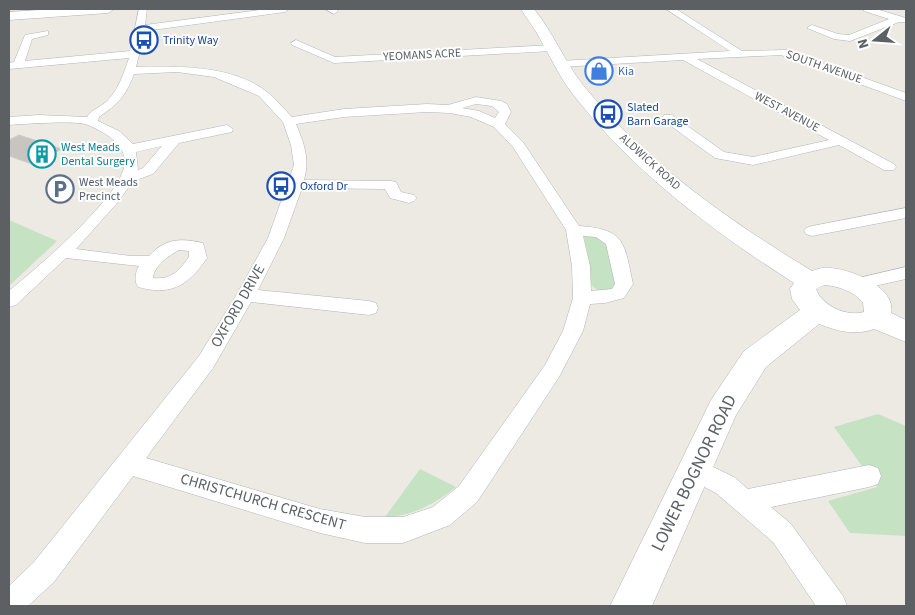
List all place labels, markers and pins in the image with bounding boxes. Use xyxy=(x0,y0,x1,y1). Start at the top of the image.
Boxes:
bus stop icon: Trinity Way xyxy=(129,25,159,55)
place label: Trinity Way xyxy=(163,32,219,49)
shop icon: Kia xyxy=(584,56,614,86)
place label: Kia xyxy=(618,63,634,80)
bus stop icon: Slated Barn Garage xyxy=(593,99,623,129)
place label: Slated Barn Garage xyxy=(627,99,688,130)
building icon: West Meads Dental Surgery xyxy=(27,139,57,169)
place label: West Meads Dental Surgery xyxy=(61,139,135,170)
bus stop icon: Oxford Dr xyxy=(266,171,296,201)
parking icon: West Meads Precinct xyxy=(45,174,75,204)
place label: West Meads Precinct xyxy=(79,174,138,205)
place label: Oxford Dr xyxy=(300,178,349,195)

